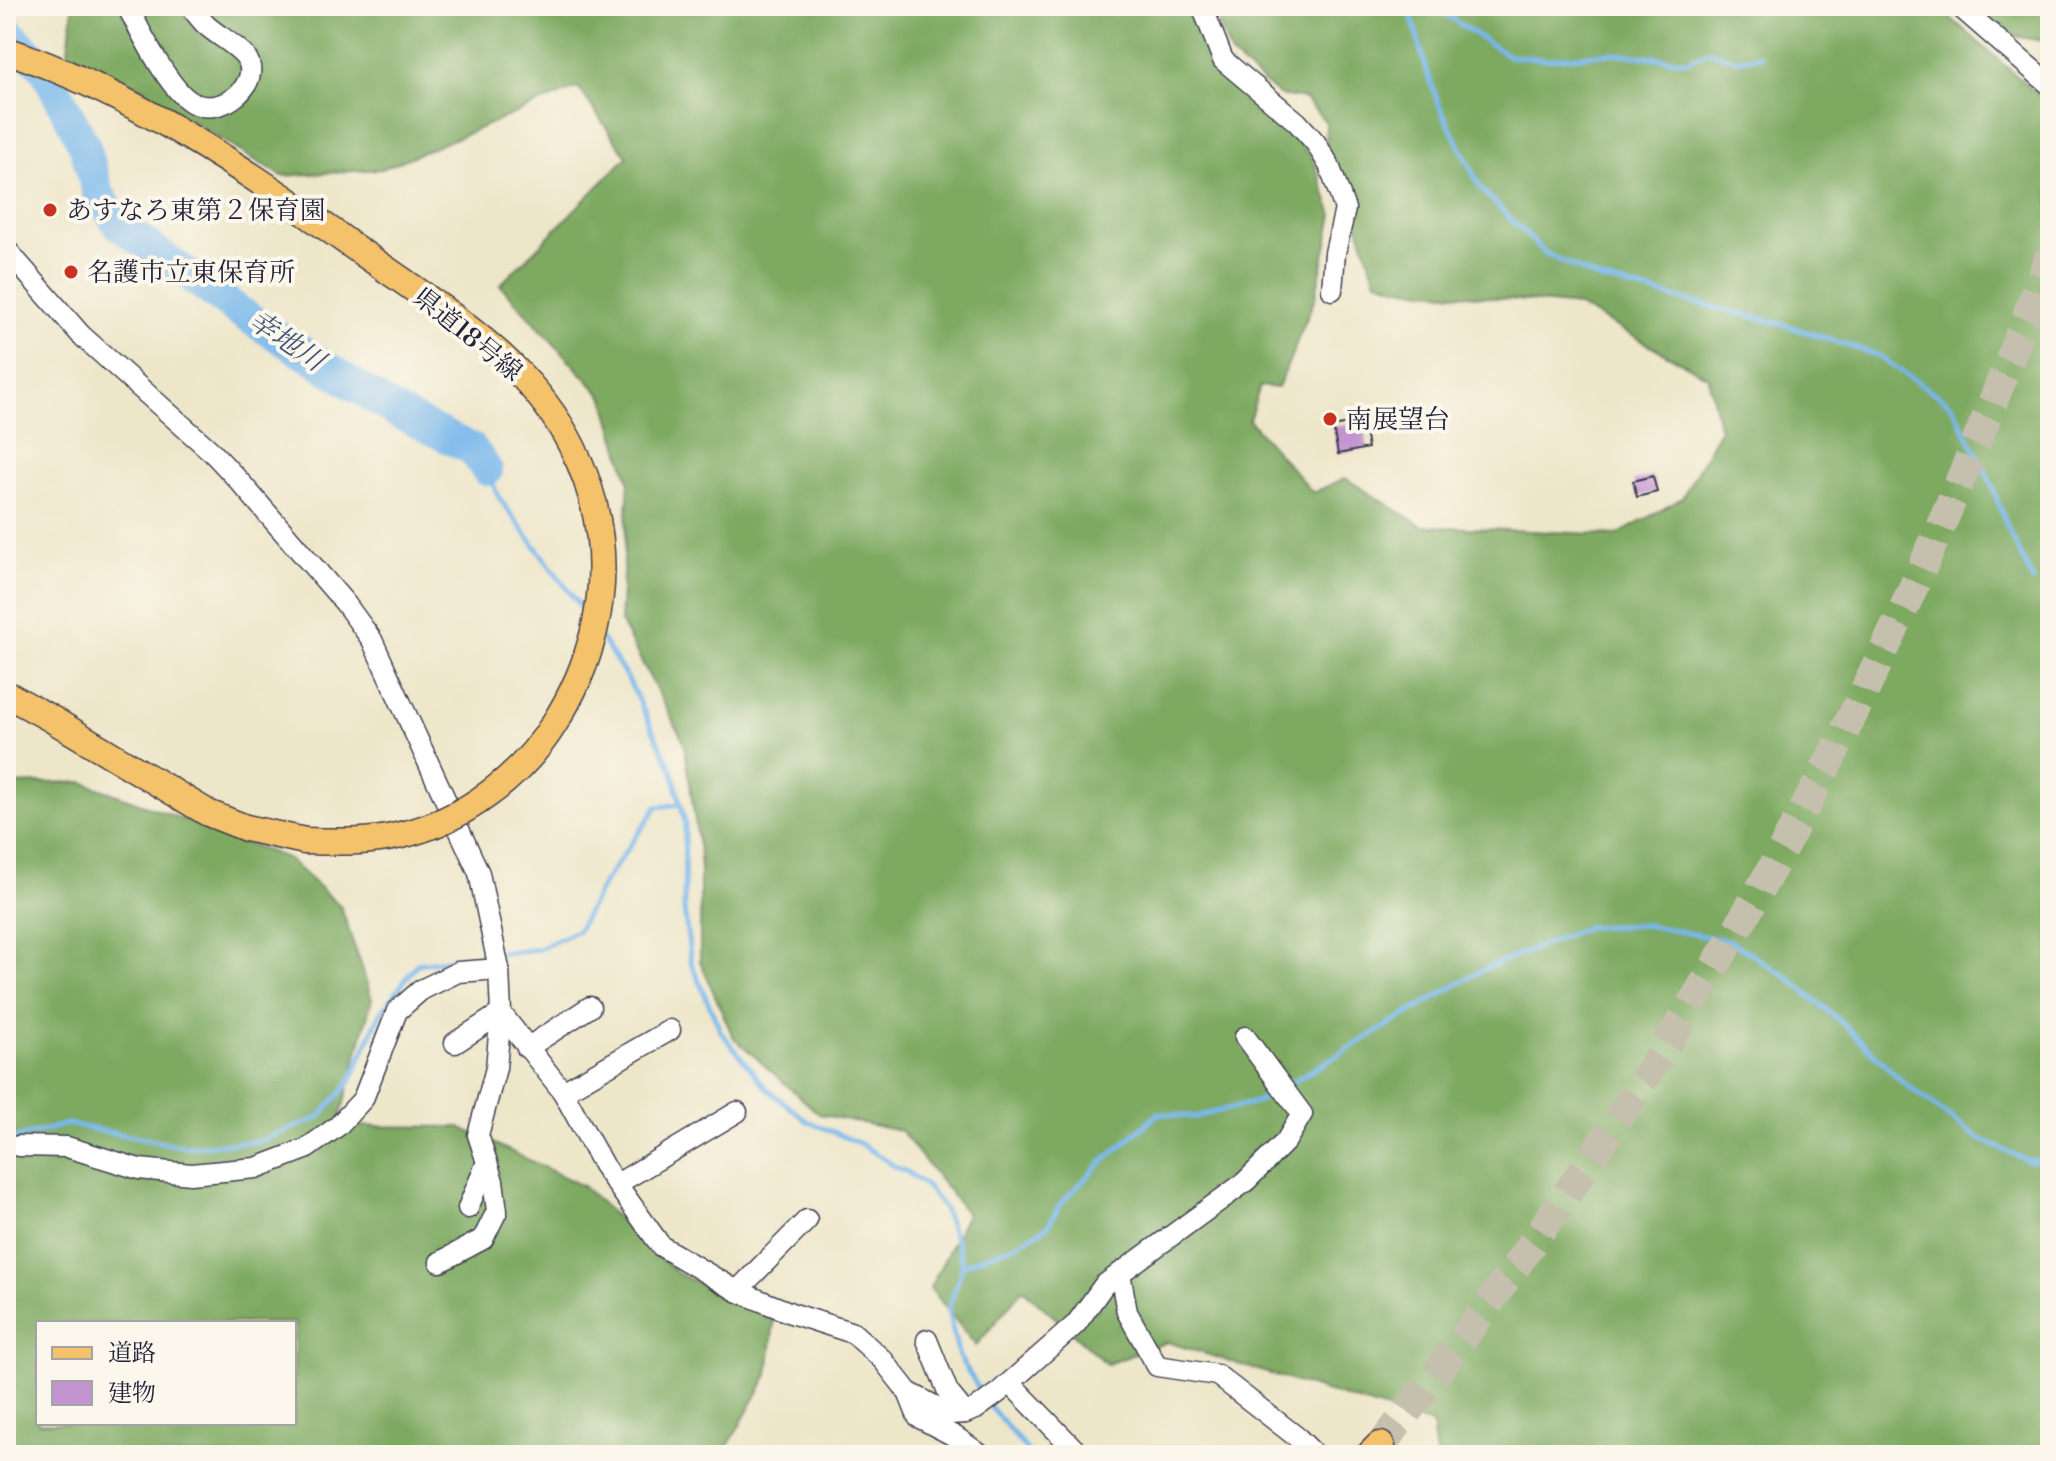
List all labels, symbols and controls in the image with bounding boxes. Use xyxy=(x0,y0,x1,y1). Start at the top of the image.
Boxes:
place label: あすなろ東第２保育園 xyxy=(66,195,326,227)
marker: あすなろ東第２保育園 xyxy=(41,201,59,219)
place label: 名護市立東保育所 xyxy=(87,257,295,289)
marker: 名護市立東保育所 xyxy=(62,263,80,281)
street label: 県道18号線 xyxy=(407,281,528,388)
water label: 幸地川 xyxy=(242,303,333,381)
place label: 南展望台 xyxy=(1346,404,1450,436)
marker: 南展望台 xyxy=(1321,410,1339,428)
legend xyxy=(36,1321,296,1425)
text: 道路 xyxy=(108,1339,156,1369)
text: 建物 xyxy=(108,1379,156,1409)

